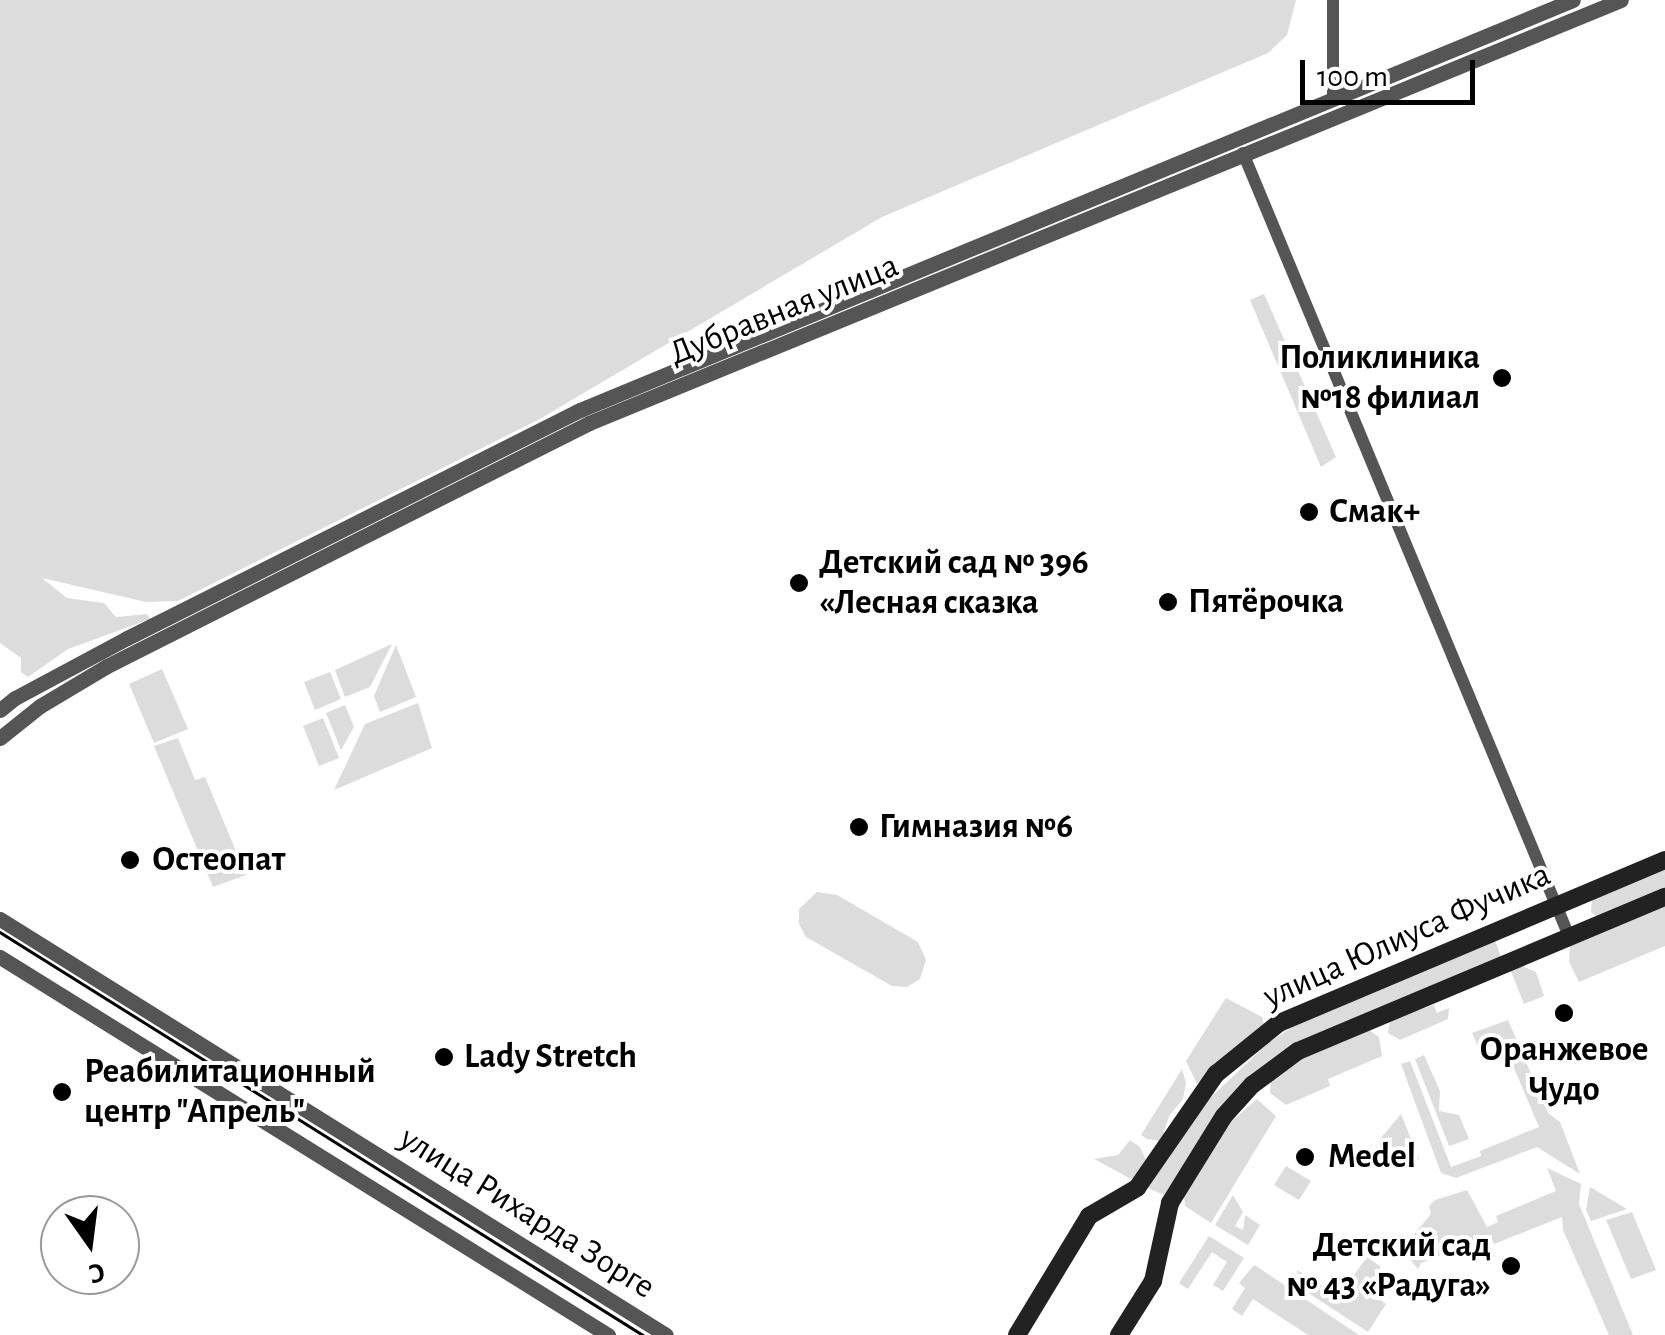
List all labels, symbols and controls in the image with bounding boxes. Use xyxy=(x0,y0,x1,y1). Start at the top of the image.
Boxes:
scale bar xyxy=(1305,40,1480,102)
text: 100 m xyxy=(1317,62,1388,92)
street label: Дубравная улица xyxy=(663,245,905,375)
place label: Поликлиника №18 филиал xyxy=(1279,337,1480,419)
marker: Поликлиника №18 филиал xyxy=(1489,365,1515,391)
place label: Смак+ xyxy=(1329,491,1420,533)
marker: Смак+ xyxy=(1298,501,1320,523)
place label: Детский сад № 396 «Лесная сказка xyxy=(819,542,1089,624)
marker: Детский сад № 396 «Лесная сказка xyxy=(788,572,810,594)
place label: Пятёрочка xyxy=(1188,581,1344,623)
marker: Пятёрочка xyxy=(1157,591,1179,613)
place label: Гимназия №6 xyxy=(879,806,1073,848)
marker: Гимназия №6 xyxy=(848,816,870,838)
place label: Остеопат xyxy=(152,839,285,881)
marker: Остеопат xyxy=(117,847,143,873)
street label: улица Юлиуса Фучика xyxy=(1257,854,1557,1018)
marker: Оранжевое Чудо xyxy=(1553,1002,1575,1024)
place label: Оранжевое Чудо xyxy=(1480,1029,1648,1111)
place label: Lady Stretch xyxy=(464,1036,637,1078)
marker: Lady Stretch xyxy=(433,1046,455,1068)
place label: Реабилитационный центр "Апрель" xyxy=(84,1051,376,1133)
marker: Реабилитационный центр "Апрель" xyxy=(49,1079,75,1105)
street label: улица Рихарда Зорге xyxy=(392,1117,662,1309)
place label: Medel xyxy=(1328,1136,1416,1178)
marker: Medel xyxy=(1292,1144,1318,1170)
north arrow xyxy=(40,1195,140,1295)
place label: Детский сад № 43 «Радуга» xyxy=(1286,1225,1491,1307)
marker: Детский сад № 43 «Радуга» xyxy=(1500,1255,1522,1277)
text: С xyxy=(86,1257,108,1288)

